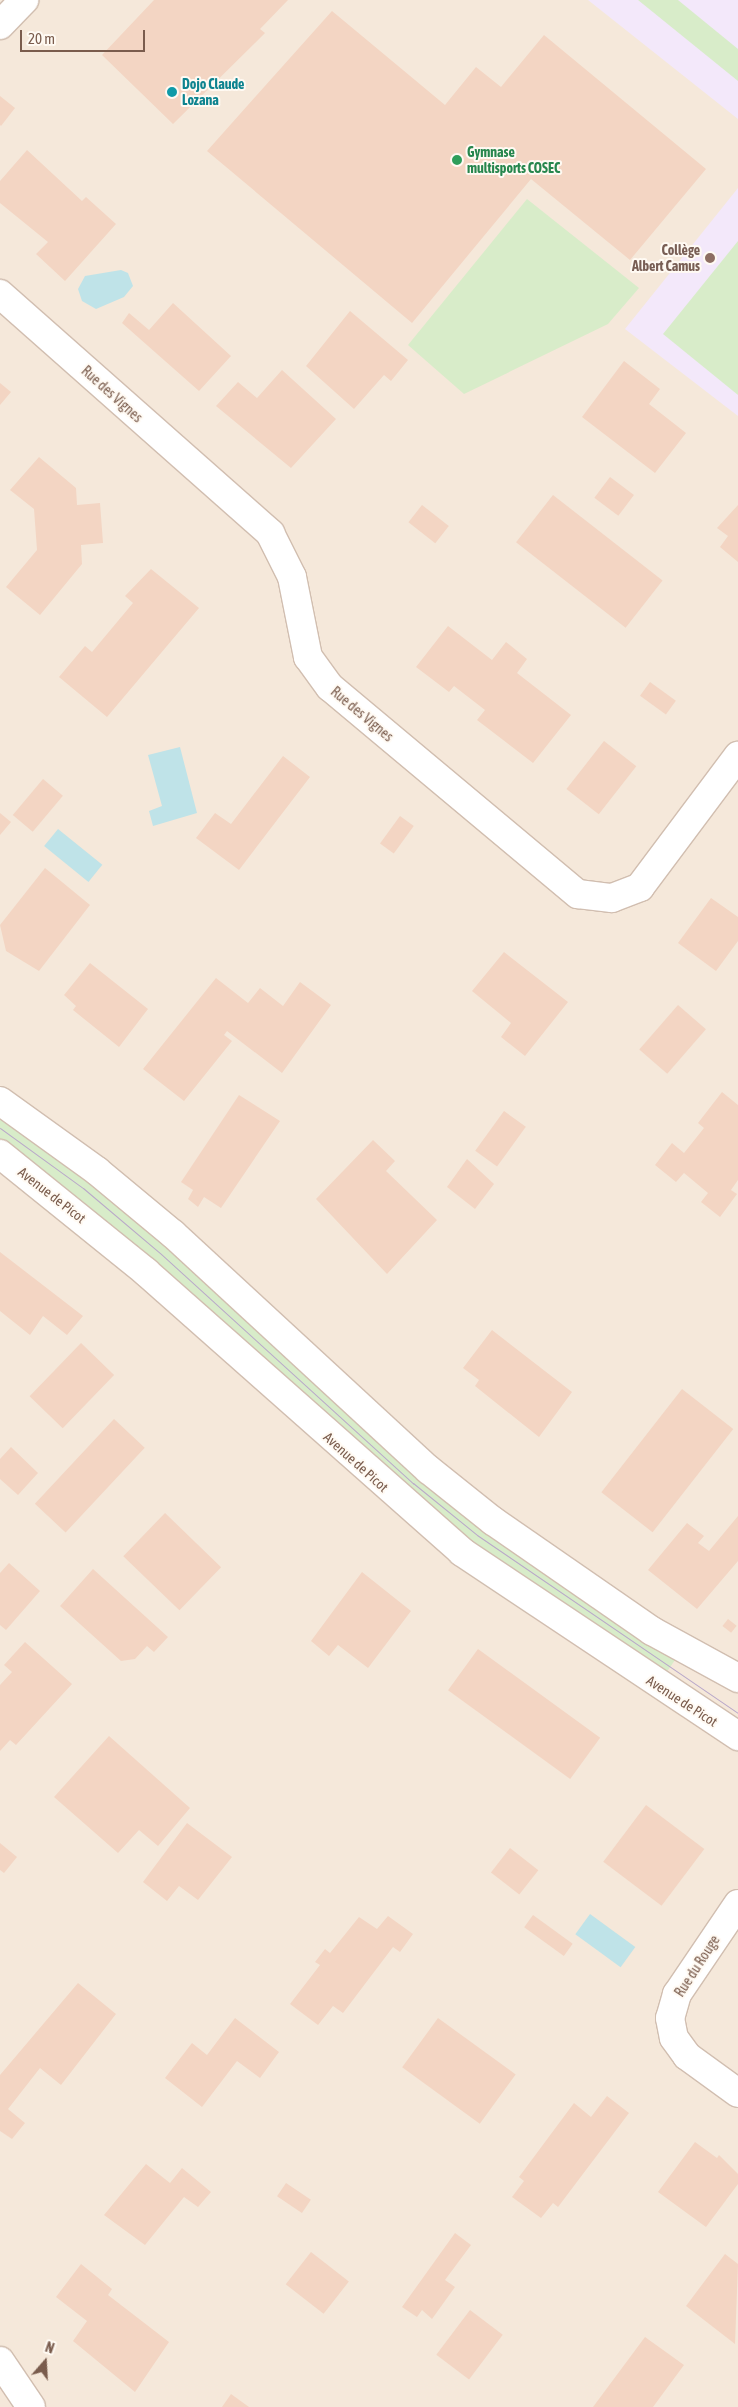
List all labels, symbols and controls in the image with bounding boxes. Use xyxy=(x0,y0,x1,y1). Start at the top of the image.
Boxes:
scale bar xyxy=(22,20,148,52)
text: 20 m xyxy=(28,30,55,47)
place label: Dojo Claude Lozana xyxy=(182,76,244,108)
marker: Dojo Claude Lozana xyxy=(166,86,178,98)
place label: Gymnase multisports COSEC xyxy=(467,144,560,176)
marker: Gymnase multisports COSEC xyxy=(451,154,463,166)
place label: Collège Albert Camus xyxy=(632,242,700,274)
marker: Collège Albert Camus xyxy=(704,252,716,264)
street label: Rue des Vignes xyxy=(78,362,146,426)
street label: Rue des Vignes xyxy=(327,683,397,745)
street label: Avenue de Picot xyxy=(15,1163,89,1227)
street label: Avenue de Picot xyxy=(320,1429,392,1495)
street label: Avenue de Picot xyxy=(643,1672,721,1730)
street label: Rue du Rouge xyxy=(671,1932,723,2000)
north arrow xyxy=(20,2337,70,2387)
text: N xyxy=(43,2339,56,2357)

